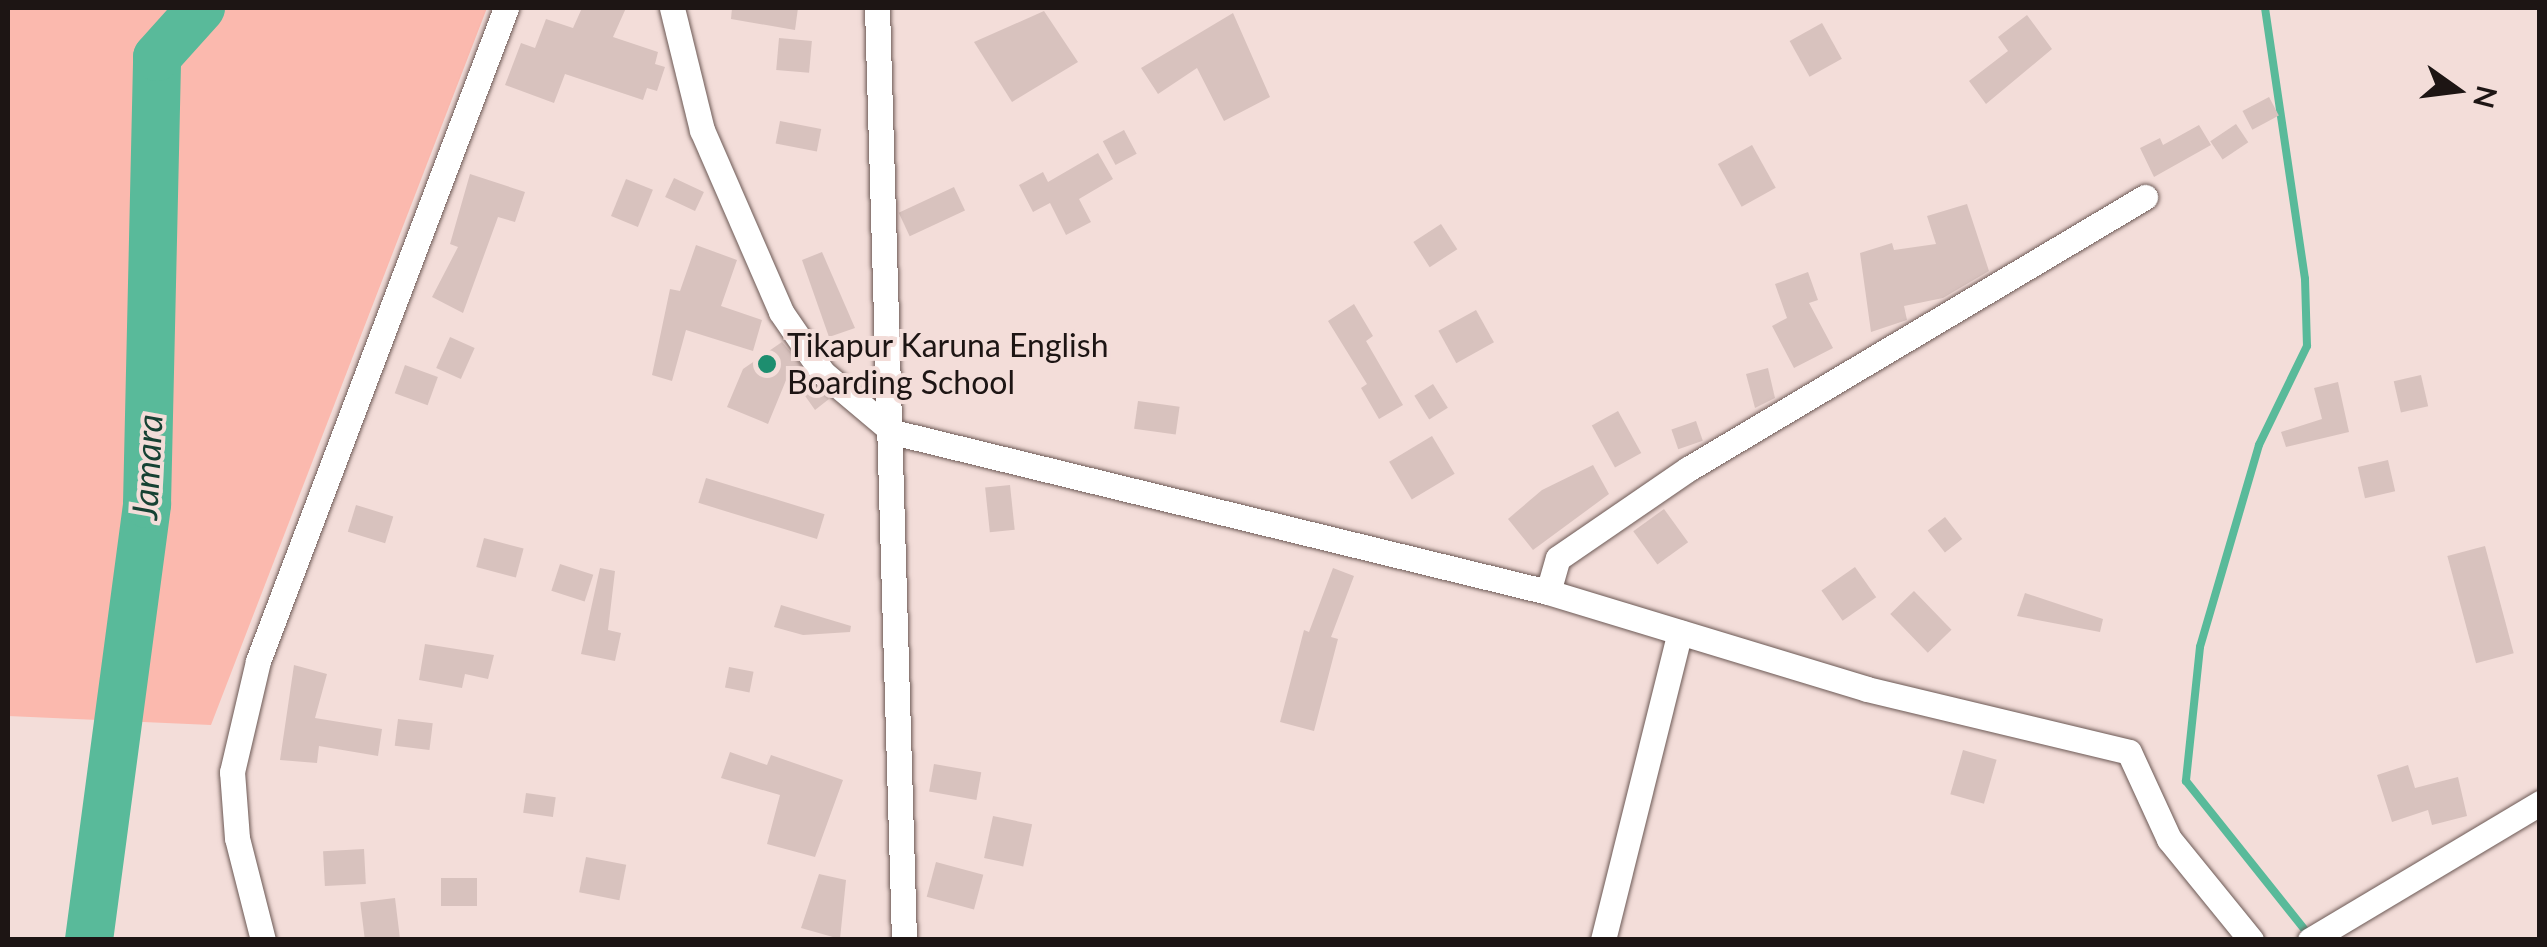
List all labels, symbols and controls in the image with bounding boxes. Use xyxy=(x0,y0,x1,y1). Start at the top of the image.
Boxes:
north arrow xyxy=(2407,40,2507,140)
text: N xyxy=(2467,83,2505,112)
place label: Tikapur Karuna English Boarding School xyxy=(787,327,1109,402)
marker: Tikapur Karuna English Boarding School xyxy=(756,353,778,375)
water label: Jamara xyxy=(122,413,170,521)

